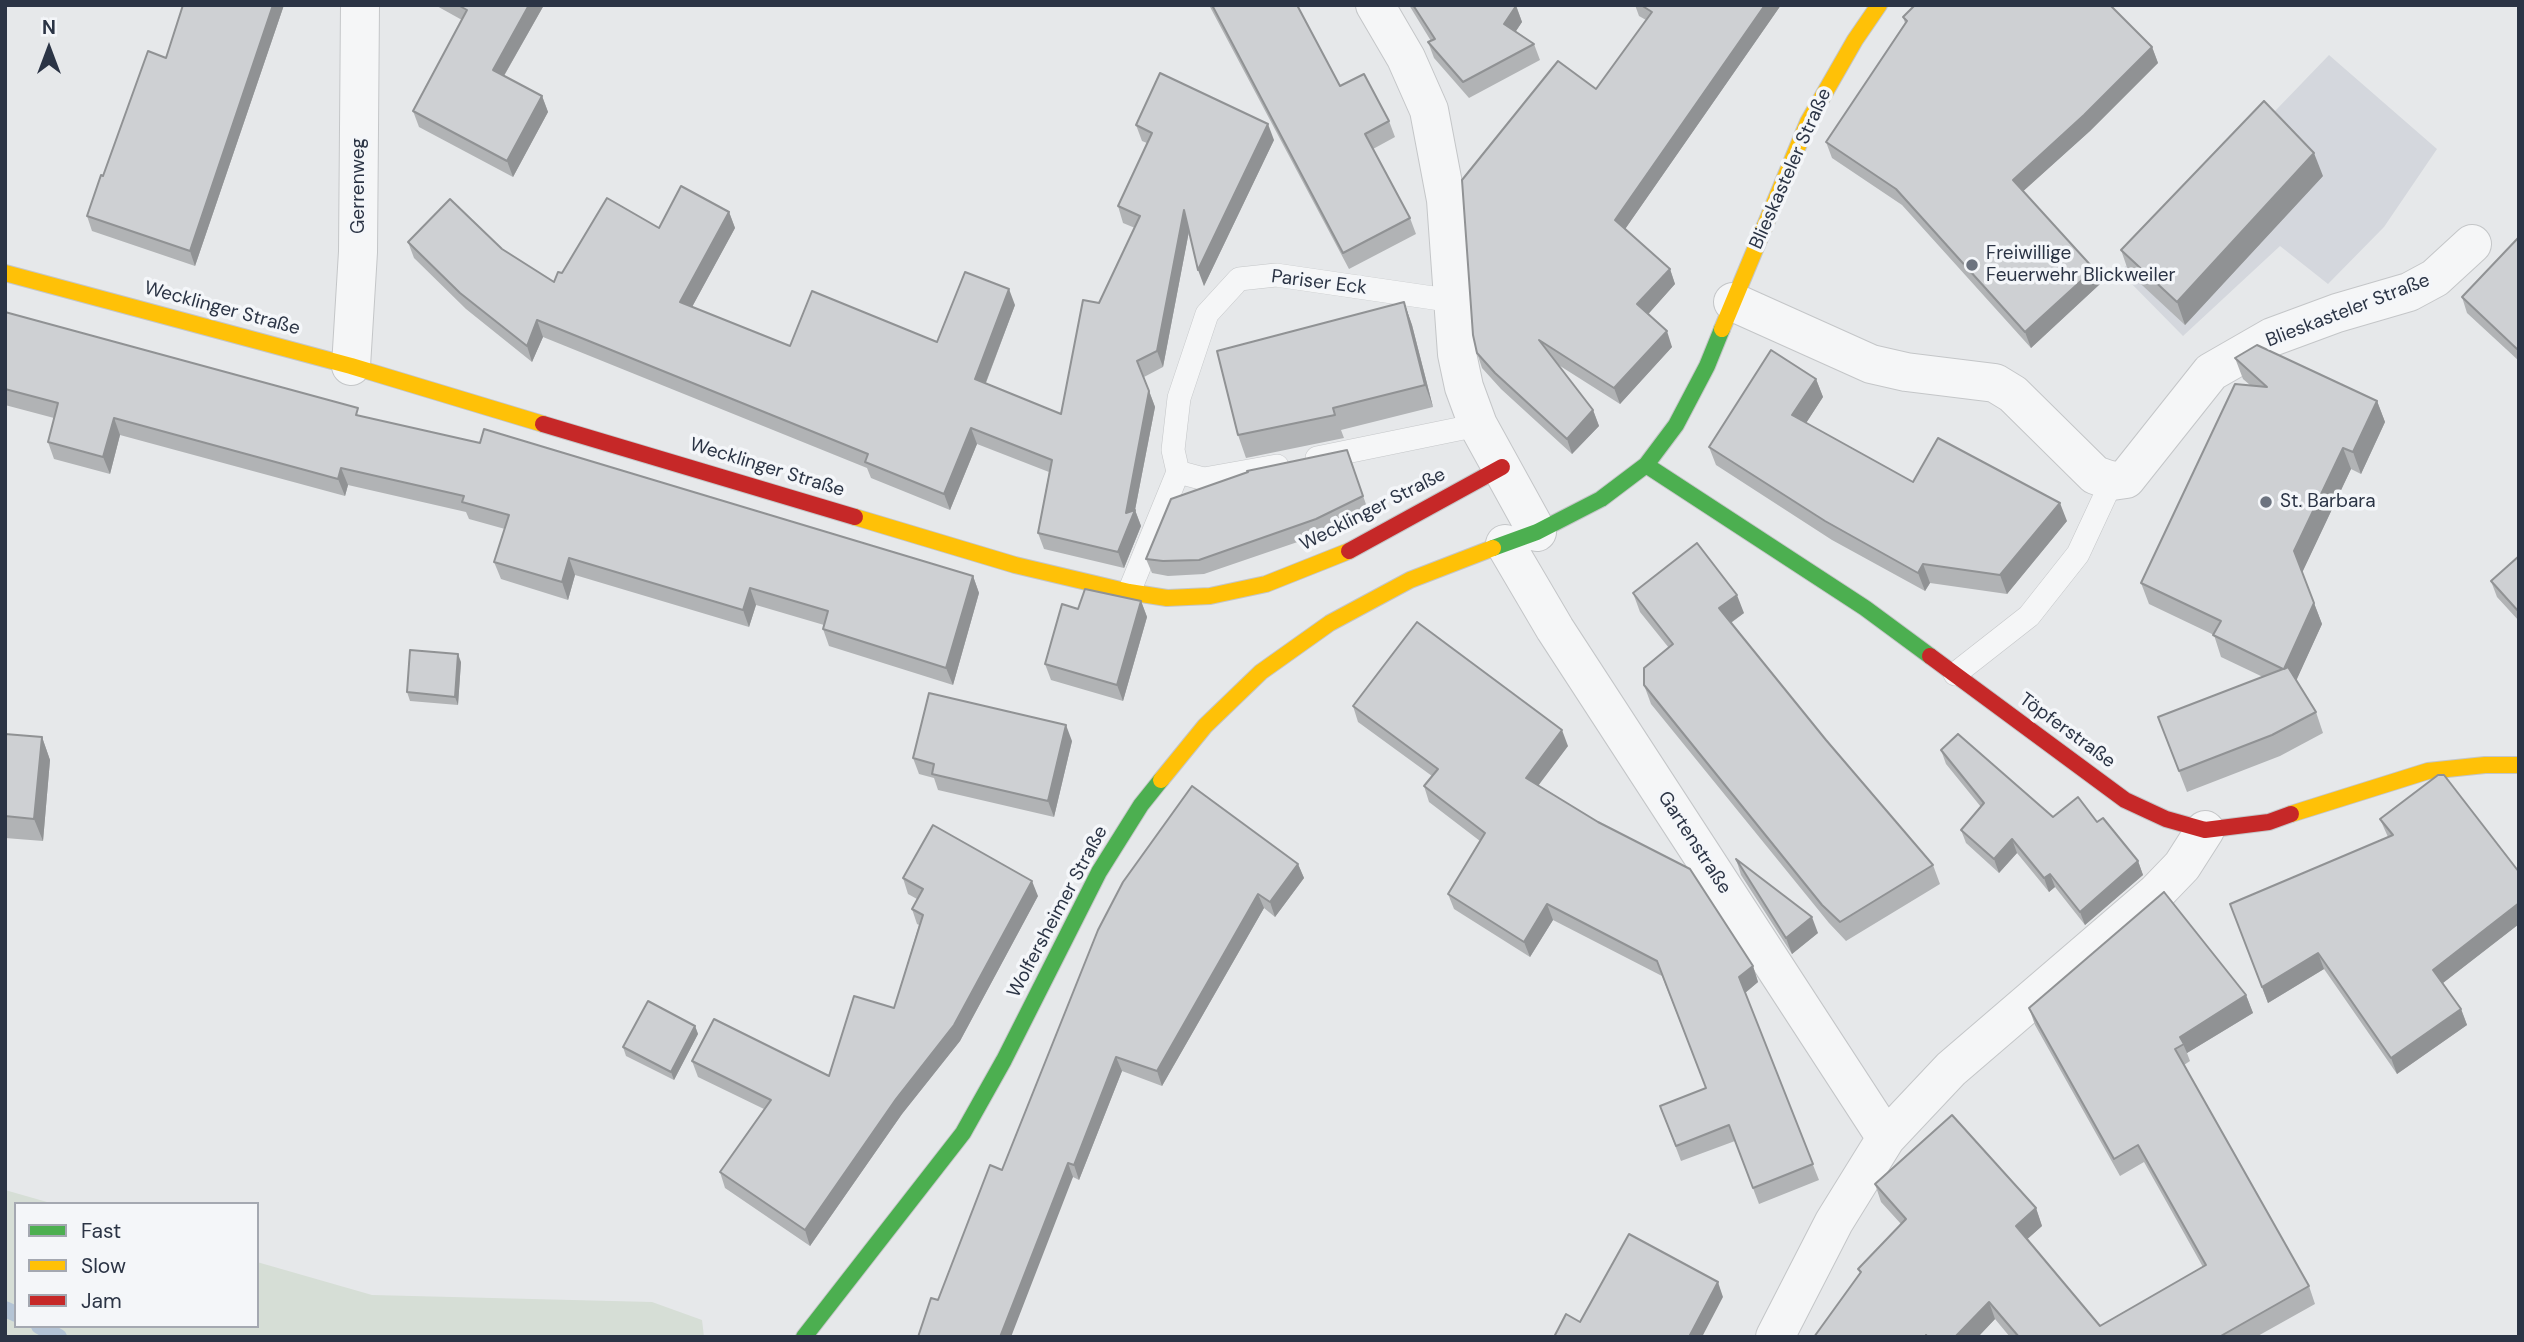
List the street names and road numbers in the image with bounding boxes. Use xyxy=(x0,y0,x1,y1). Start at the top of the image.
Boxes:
street label: Blieskasteler Straße xyxy=(1745,85,1837,253)
street label: Gerrenweg xyxy=(348,138,370,234)
street label: Pariser Eck xyxy=(1270,266,1368,300)
street label: Blieskasteler Straße xyxy=(2263,269,2433,353)
street label: Wecklinger Straße xyxy=(142,277,302,341)
street label: Wecklinger Straße xyxy=(687,434,847,502)
street label: Wecklinger Straße xyxy=(1296,463,1450,557)
street label: Töpferstraße xyxy=(2015,689,2119,773)
street label: Gartenstraße xyxy=(1652,787,1736,899)
street label: Wolfersheimer Straße xyxy=(1003,822,1113,1002)

